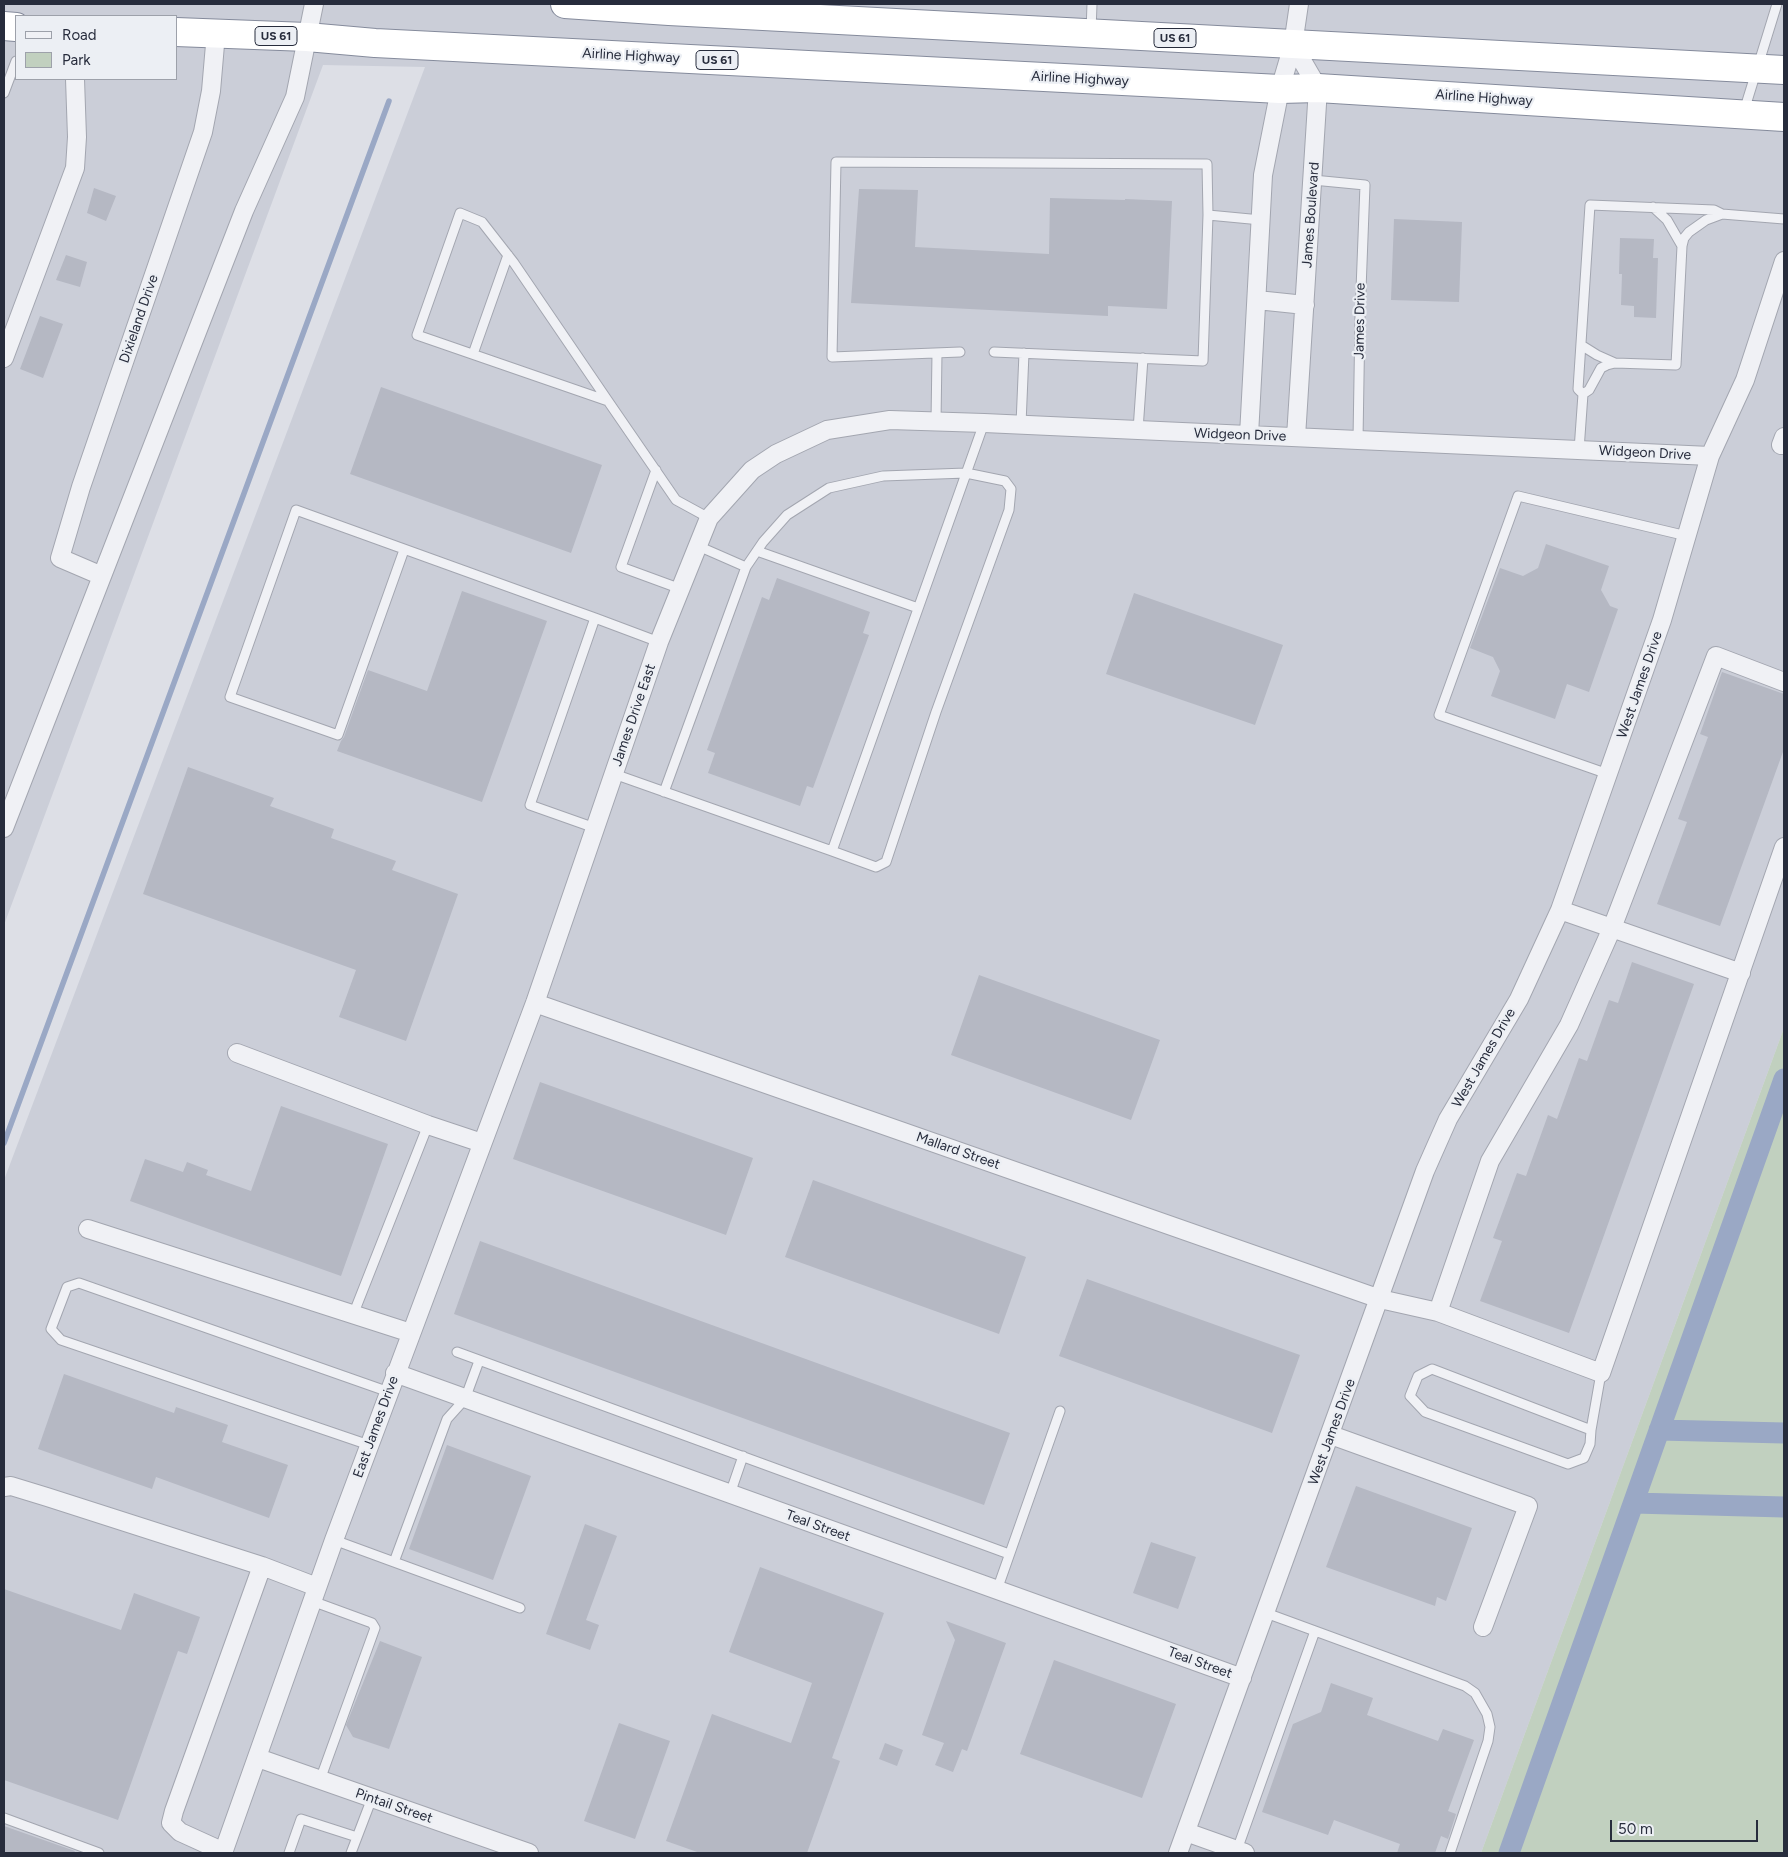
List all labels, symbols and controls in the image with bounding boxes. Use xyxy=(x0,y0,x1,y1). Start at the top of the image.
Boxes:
legend xyxy=(15,15,178,80)
text: Road xyxy=(62,26,97,44)
road number: US 61 xyxy=(255,27,297,46)
road number: US 61 xyxy=(1154,28,1196,48)
street label: Airline Highway xyxy=(582,45,680,67)
road number: US 61 xyxy=(696,50,738,70)
text: Park xyxy=(62,51,91,69)
street label: Airline Highway xyxy=(1031,68,1129,90)
street label: Airline Highway xyxy=(1435,86,1533,110)
street label: James Boulevard xyxy=(1299,161,1323,269)
street label: Dixieland Drive xyxy=(116,273,162,365)
street label: James Drive xyxy=(1351,283,1369,359)
street label: Widgeon Drive xyxy=(1193,425,1287,445)
street label: Widgeon Drive xyxy=(1598,442,1692,464)
street label: West James Drive xyxy=(1614,629,1666,741)
street label: James Drive East xyxy=(609,662,659,768)
street label: West James Drive xyxy=(1449,1005,1519,1111)
street label: Mallard Street xyxy=(914,1129,1002,1173)
street label: East James Drive xyxy=(350,1374,402,1480)
street label: West James Drive xyxy=(1305,1376,1359,1488)
street label: Teal Street xyxy=(783,1507,853,1545)
street label: Teal Street xyxy=(1165,1644,1235,1682)
street label: Pintail Street xyxy=(353,1785,435,1827)
scale bar xyxy=(1613,1810,1760,1842)
text: 50 m xyxy=(1618,1820,1653,1838)

